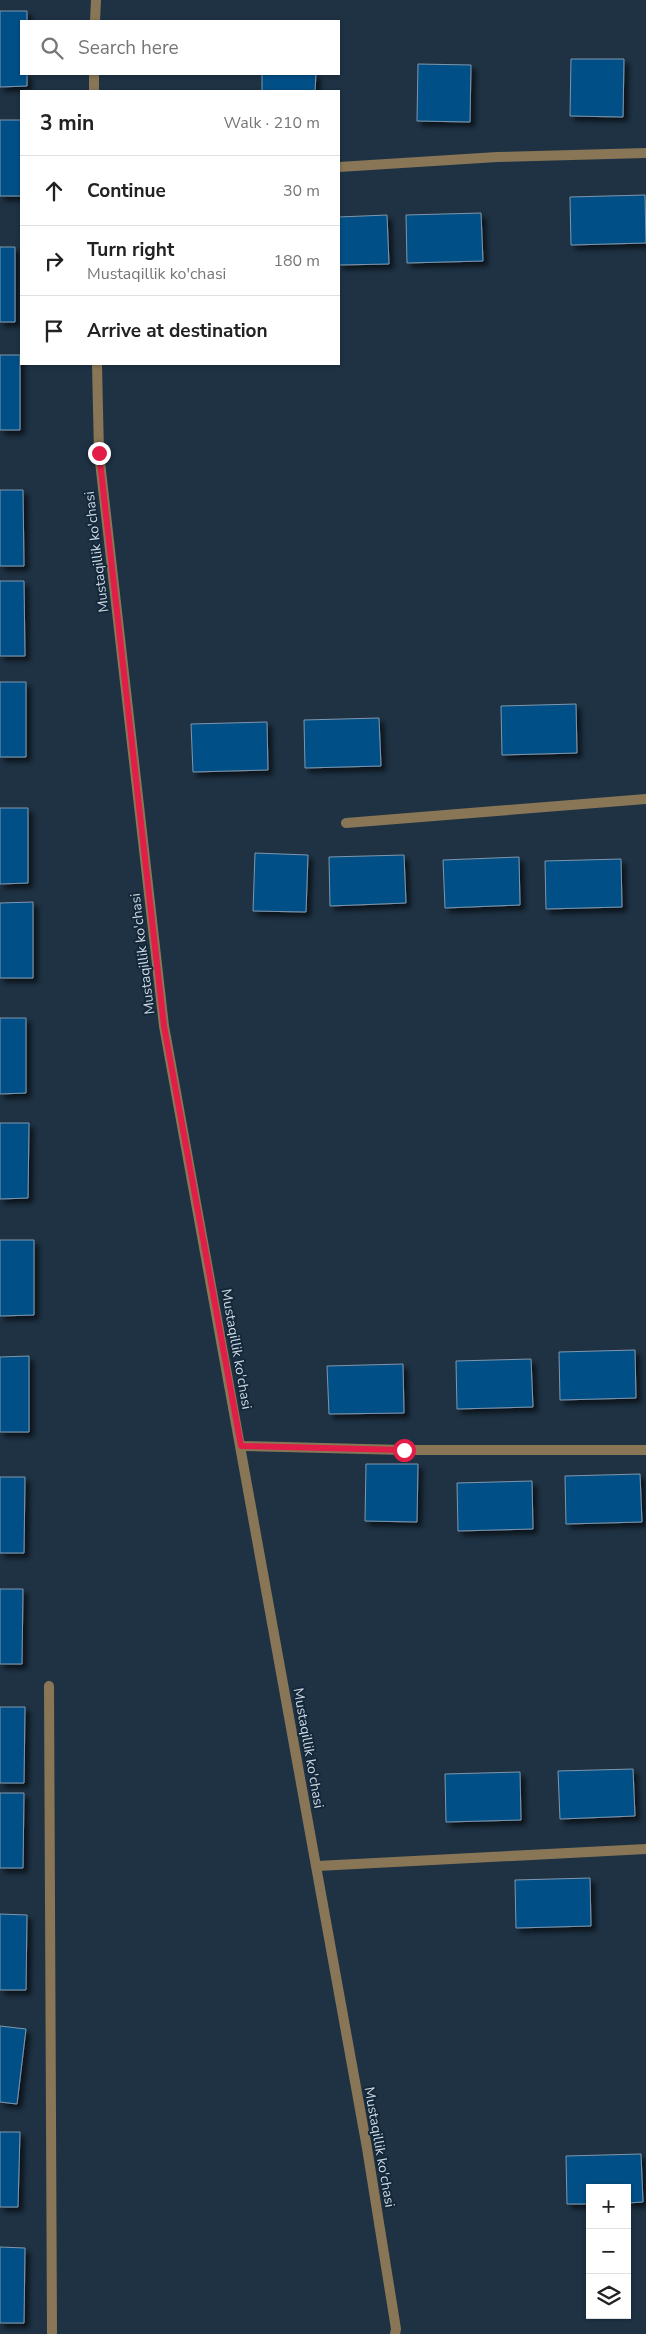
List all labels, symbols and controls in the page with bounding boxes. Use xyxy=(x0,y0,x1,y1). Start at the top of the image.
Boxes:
search box xyxy=(20,20,340,75)
icon: search xyxy=(38,34,66,62)
text: Search here xyxy=(78,35,179,61)
text: 3 min xyxy=(40,109,94,137)
text: Walk · 210 m xyxy=(224,112,320,134)
icon: ahead xyxy=(40,177,68,205)
text: Continue xyxy=(87,178,166,204)
text: 30 m xyxy=(283,180,320,202)
text: Turn right xyxy=(87,237,174,263)
icon: right xyxy=(40,247,68,275)
text: 180 m xyxy=(273,250,320,272)
text: Mustaqillik ko'chasi xyxy=(87,263,226,285)
icon: arrive xyxy=(40,317,68,345)
text: Arrive at destination xyxy=(87,318,268,344)
route end xyxy=(88,442,111,465)
street label: Mustaqillik ko'chasi xyxy=(80,490,113,614)
street label: Mustaqillik ko'chasi xyxy=(126,892,159,1016)
street label: Mustaqillik ko'chasi xyxy=(217,1287,256,1411)
route start xyxy=(393,1439,416,1462)
street label: Mustaqillik ko'chasi xyxy=(289,1686,328,1810)
street label: Mustaqillik ko'chasi xyxy=(360,2085,399,2209)
map controls xyxy=(586,2184,631,2319)
button: + xyxy=(586,2184,631,2229)
button: − xyxy=(586,2229,631,2274)
button: layers xyxy=(586,2274,631,2319)

